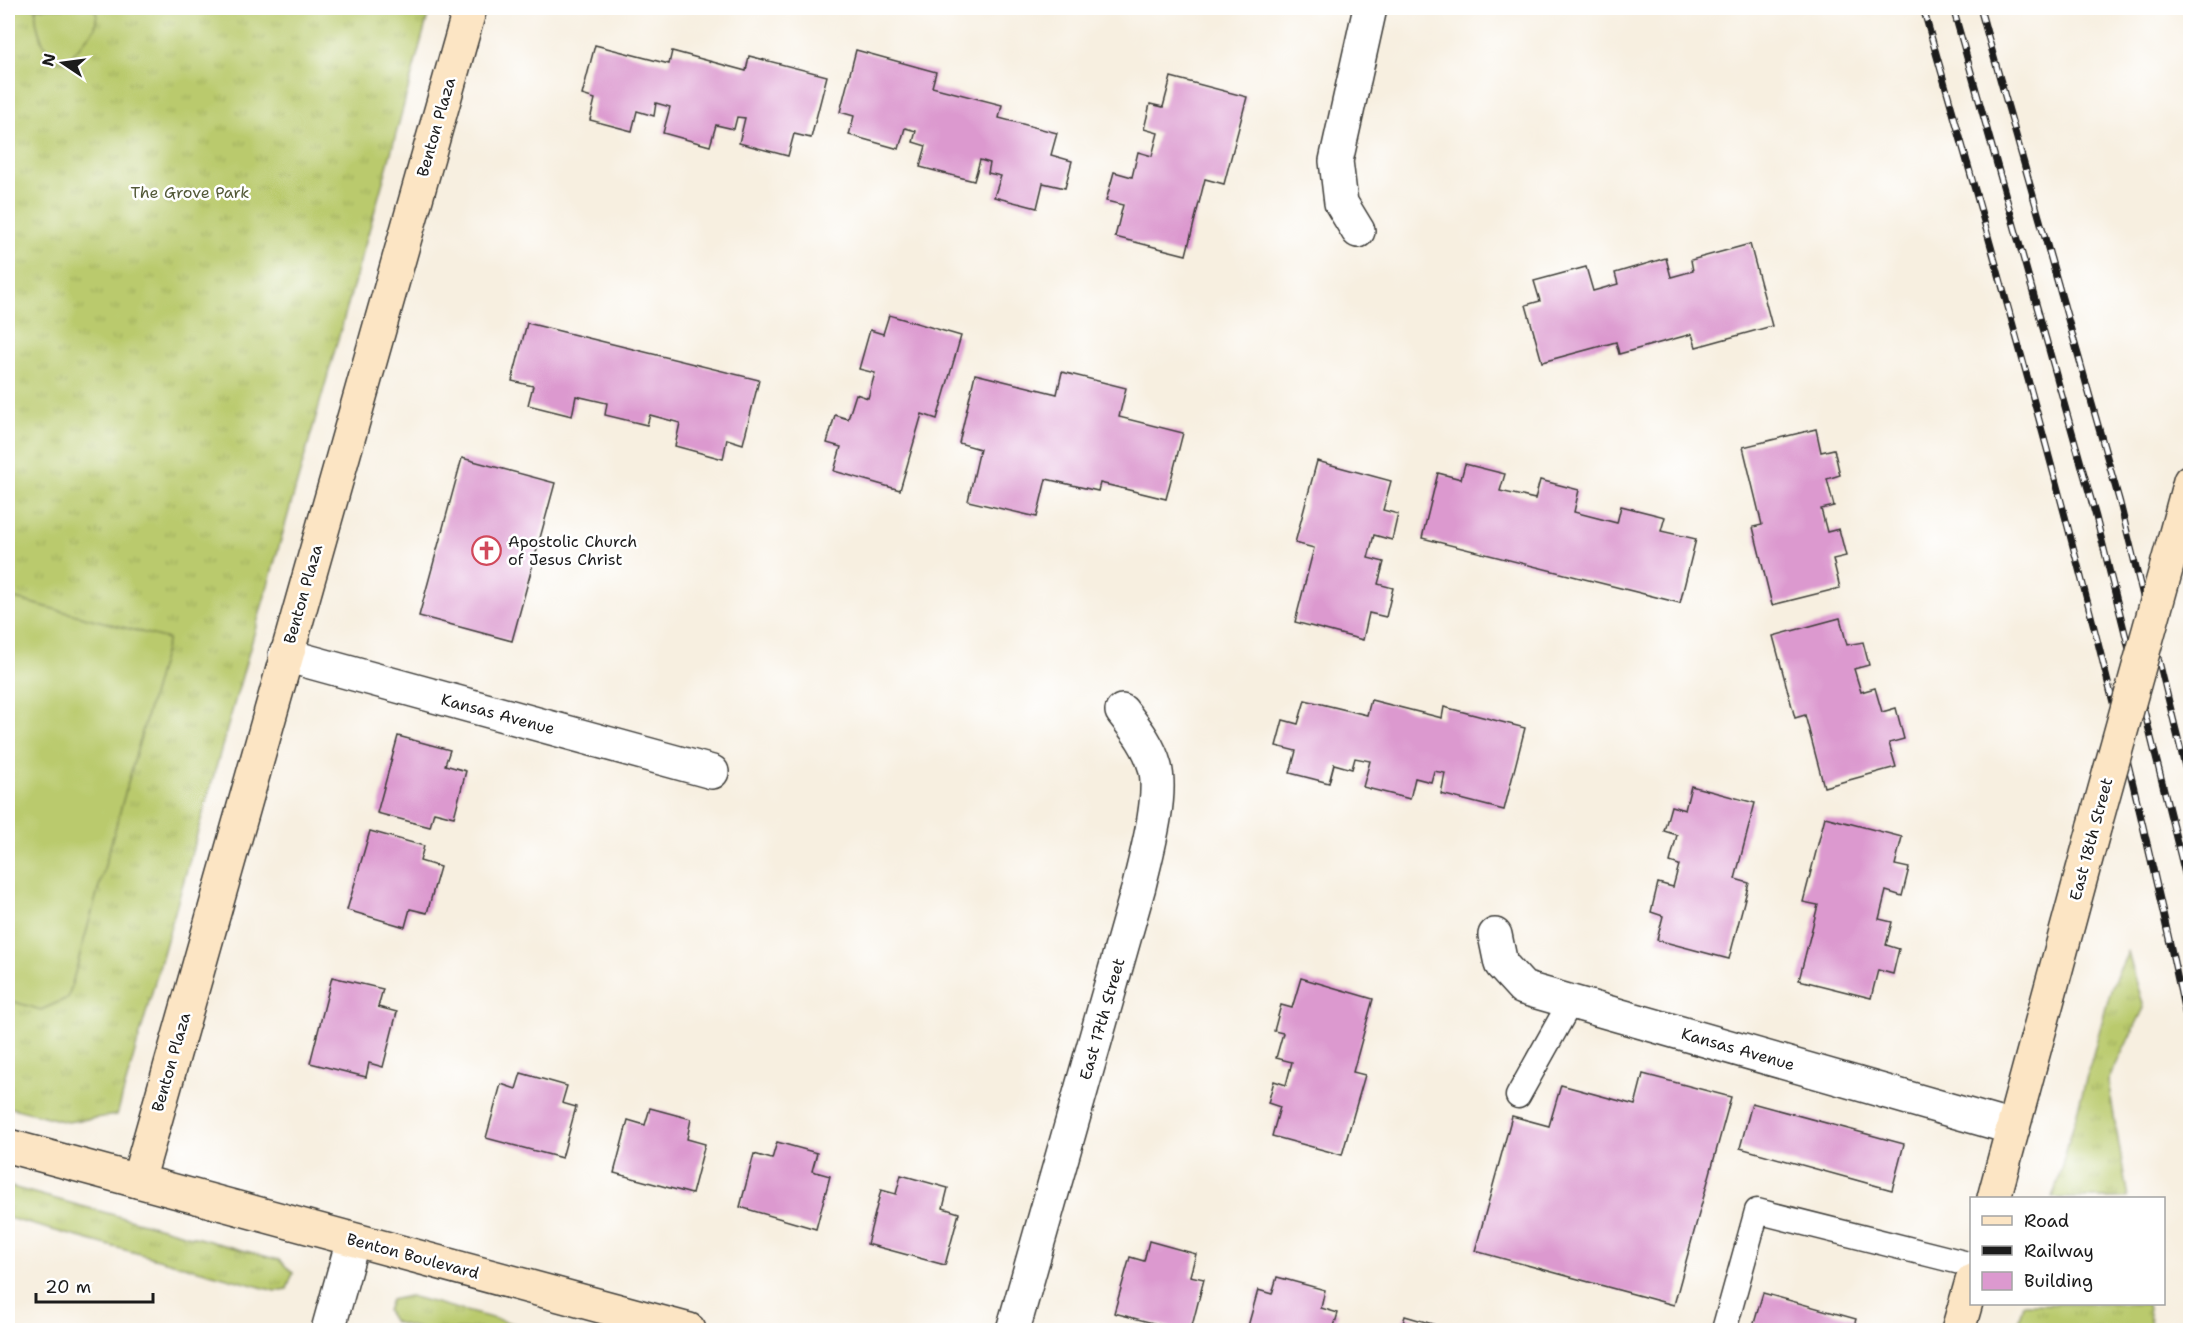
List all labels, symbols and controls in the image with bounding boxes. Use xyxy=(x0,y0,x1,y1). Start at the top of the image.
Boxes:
north arrow xyxy=(33,33,93,93)
text: N xyxy=(37,51,61,68)
street label: Benton Plaza xyxy=(412,75,460,179)
park label: The Grove Park xyxy=(130,182,250,203)
place label: Apostolic Church of Jesus Christ xyxy=(508,531,637,570)
church icon: Apostolic Church of Jesus Christ xyxy=(471,534,503,566)
street label: Benton Plaza xyxy=(279,542,327,646)
street label: Kansas Avenue xyxy=(439,689,557,739)
street label: East 18th Street xyxy=(2065,775,2117,903)
street label: East 17th Street xyxy=(1075,956,1129,1082)
street label: Benton Plaza xyxy=(147,1010,195,1114)
street label: Kansas Avenue xyxy=(1679,1023,1797,1075)
legend xyxy=(1970,1197,2165,1305)
text: Road xyxy=(2024,1209,2069,1233)
street label: Benton Boulevard xyxy=(345,1228,481,1284)
text: Railway xyxy=(2024,1239,2094,1263)
scale bar xyxy=(36,1266,153,1304)
text: Building xyxy=(2024,1269,2093,1293)
text: 20 m xyxy=(45,1275,91,1299)

